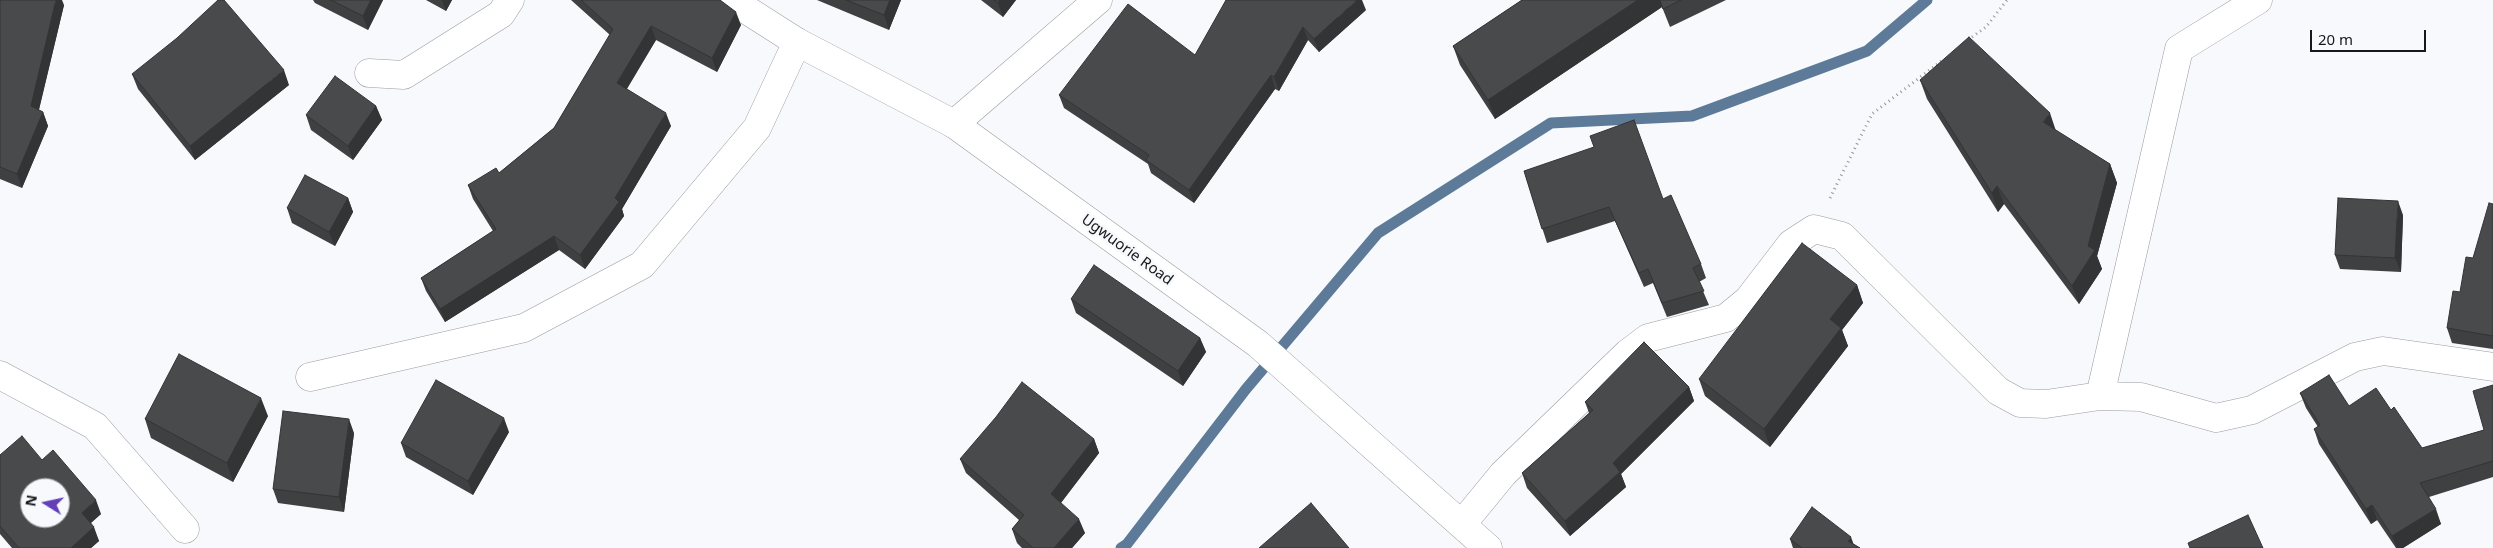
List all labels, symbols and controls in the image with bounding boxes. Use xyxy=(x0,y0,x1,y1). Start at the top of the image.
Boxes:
scale bar xyxy=(2313,20,2429,52)
text: 20 m xyxy=(2318,29,2353,49)
street label: Ugwuorie Road xyxy=(1078,211,1176,289)
north arrow xyxy=(20,478,70,528)
text: N xyxy=(20,493,41,508)

